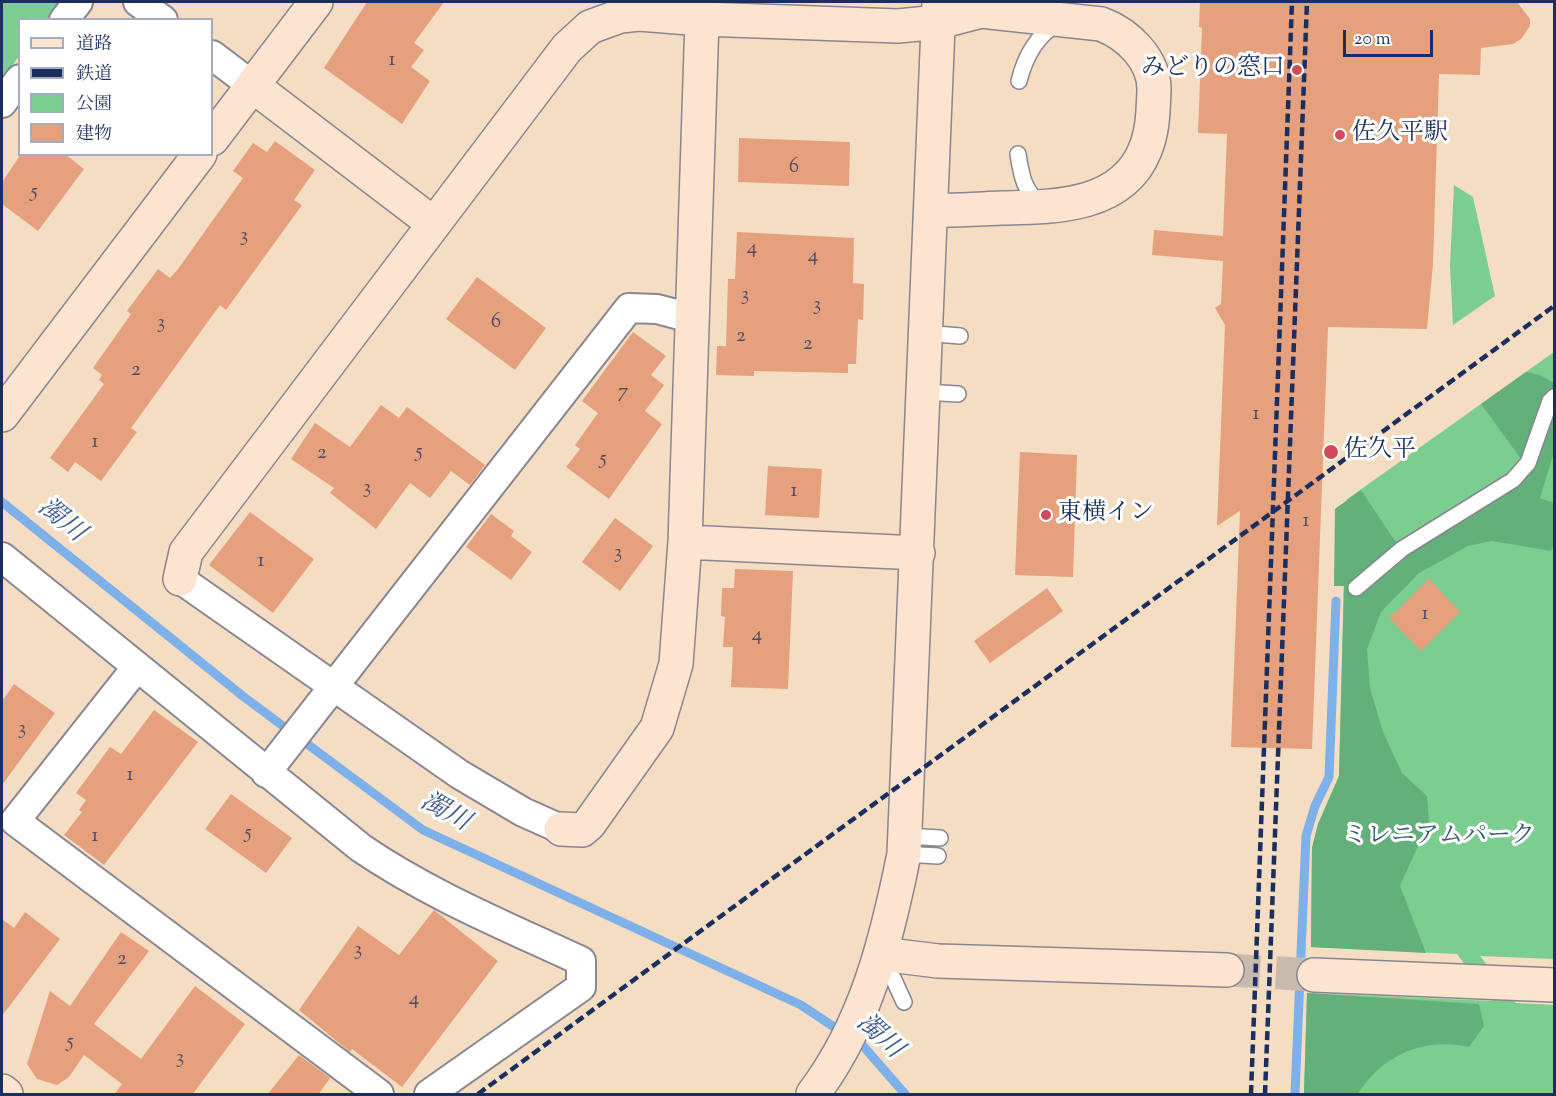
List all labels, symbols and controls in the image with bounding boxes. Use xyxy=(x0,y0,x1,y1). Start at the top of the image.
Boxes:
legend xyxy=(18,18,213,156)
scale bar xyxy=(1346,18,1436,56)
text: 20 m xyxy=(1354,27,1391,53)
text: 道路 xyxy=(76,32,112,58)
house number: 1 xyxy=(388,48,396,74)
place label: みどりの窓口 xyxy=(1141,56,1285,84)
text: 鉄道 xyxy=(76,62,112,88)
marker: みどりの窓口 xyxy=(1290,63,1304,77)
text: 公園 xyxy=(76,92,112,118)
place label: 佐久平駅 xyxy=(1352,121,1448,149)
text: 建物 xyxy=(76,122,112,148)
marker: 佐久平駅 xyxy=(1333,128,1347,142)
house number: 6 xyxy=(789,155,799,181)
house number: 5 xyxy=(30,180,38,206)
house number: 3 xyxy=(240,224,248,250)
house number: 4 xyxy=(747,236,757,262)
house number: 4 xyxy=(808,244,818,270)
house number: 3 xyxy=(741,283,749,309)
house number: 3 xyxy=(813,293,821,319)
house number: 6 xyxy=(491,310,501,336)
house number: 3 xyxy=(157,311,165,337)
house number: 2 xyxy=(736,324,746,350)
house number: 2 xyxy=(803,332,813,358)
house number: 2 xyxy=(131,358,141,384)
house number: 7 xyxy=(618,380,628,406)
house number: 1 xyxy=(1252,402,1260,428)
house number: 1 xyxy=(91,430,99,456)
place label: 佐久平 xyxy=(1344,438,1416,466)
house number: 5 xyxy=(415,440,423,466)
house number: 2 xyxy=(317,441,327,467)
marker: 佐久平 xyxy=(1322,443,1340,461)
house number: 5 xyxy=(599,447,607,473)
house number: 3 xyxy=(363,476,371,502)
house number: 1 xyxy=(790,479,798,505)
water label: 濁川 xyxy=(30,494,90,550)
place label: 東横イン xyxy=(1058,501,1154,529)
marker: 東横イン xyxy=(1039,508,1053,522)
house number: 1 xyxy=(1302,509,1310,535)
house number: 3 xyxy=(614,541,622,567)
house number: 1 xyxy=(257,549,265,575)
house number: 1 xyxy=(1421,602,1429,628)
house number: 4 xyxy=(752,623,762,649)
house number: 3 xyxy=(18,717,26,743)
house number: 1 xyxy=(126,763,134,789)
water label: 濁川 xyxy=(414,788,474,840)
house number: 5 xyxy=(244,821,252,847)
house number: 1 xyxy=(91,824,99,850)
park label: ミレニアムパーク xyxy=(1343,824,1535,852)
house number: 3 xyxy=(354,938,362,964)
house number: 2 xyxy=(117,947,127,973)
house number: 4 xyxy=(409,987,419,1013)
water label: 濁川 xyxy=(848,1009,908,1067)
house number: 5 xyxy=(66,1030,74,1056)
house number: 3 xyxy=(176,1046,184,1072)

